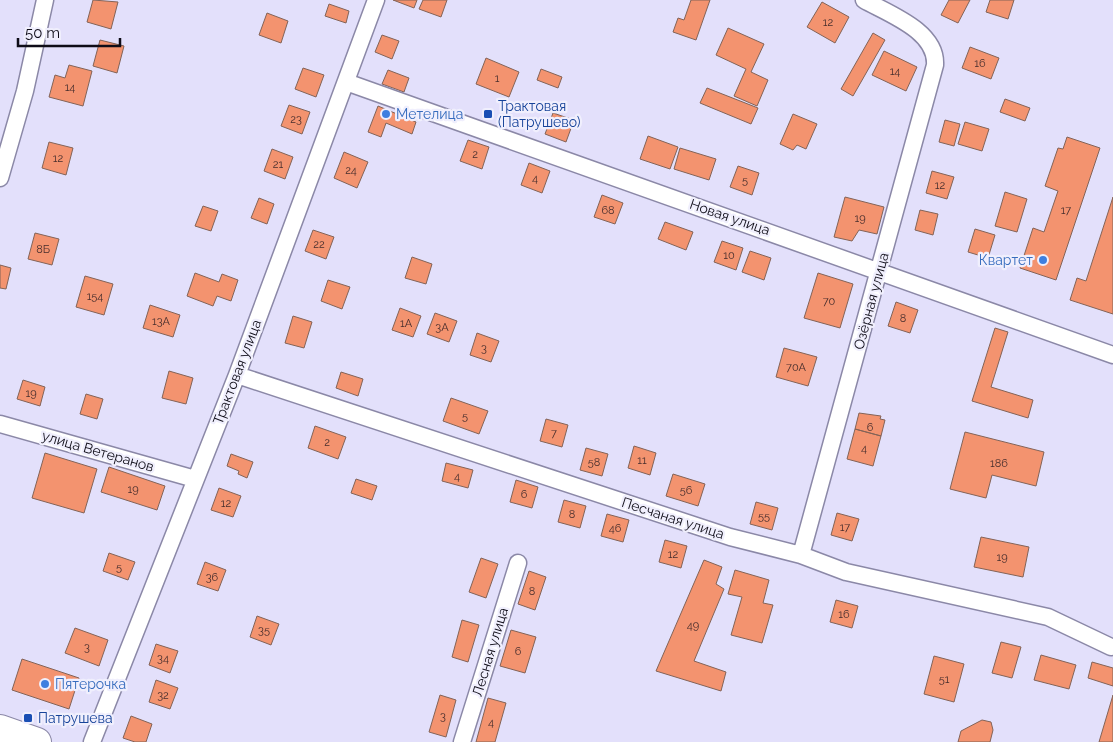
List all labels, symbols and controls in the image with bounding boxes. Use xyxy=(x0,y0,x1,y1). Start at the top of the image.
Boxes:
scale bar xyxy=(18,15,120,47)
house number: 12 xyxy=(823,16,833,29)
text: 50 m xyxy=(25,24,60,42)
house number: 16 xyxy=(974,57,986,70)
house number: 14 xyxy=(890,65,900,78)
house number: 1 xyxy=(495,72,500,85)
house number: 14 xyxy=(65,81,75,94)
place label: Трактовая (Патрушево) xyxy=(498,98,581,130)
place label: Метелица xyxy=(396,106,463,122)
marker: Метелица xyxy=(380,108,392,120)
marker: Трактовая (Патрушево) xyxy=(482,108,494,120)
house number: 23 xyxy=(290,113,302,126)
house number: 2 xyxy=(472,148,478,161)
house number: 12 xyxy=(53,152,63,165)
house number: 21 xyxy=(273,158,284,171)
house number: 24 xyxy=(345,164,357,177)
house number: 4 xyxy=(532,172,538,185)
house number: 5 xyxy=(742,174,748,187)
house number: 12 xyxy=(935,179,945,192)
street label: Новая улица xyxy=(688,196,772,238)
house number: 68 xyxy=(601,204,615,217)
house number: 17 xyxy=(1061,204,1071,217)
house number: 19 xyxy=(854,212,866,225)
house number: 22 xyxy=(313,238,325,251)
house number: 8Б xyxy=(36,243,50,256)
house number: 10 xyxy=(723,249,735,262)
street label: Озёрная улица xyxy=(850,251,892,351)
place label: Квартет xyxy=(979,252,1033,268)
marker: Квартет xyxy=(1037,254,1049,266)
house number: 154 xyxy=(87,290,103,303)
house number: 70 xyxy=(823,295,836,308)
house number: 8 xyxy=(900,312,906,325)
house number: 13А xyxy=(152,315,171,328)
street label: Трактовая улица xyxy=(210,317,264,427)
house number: 1А xyxy=(400,317,413,330)
house number: 3А xyxy=(435,321,449,334)
house number: 3 xyxy=(481,342,487,355)
house number: 70А xyxy=(786,361,806,374)
house number: 19 xyxy=(25,387,37,400)
house number: 5 xyxy=(462,410,468,423)
house number: 6 xyxy=(867,421,874,434)
street label: улица Ветеранов xyxy=(40,427,156,475)
house number: 7 xyxy=(551,427,557,440)
house number: 2 xyxy=(324,436,330,449)
house number: 4 xyxy=(861,442,867,455)
house number: 11 xyxy=(637,454,647,467)
house number: 58 xyxy=(588,456,600,469)
house number: 186 xyxy=(990,457,1008,470)
house number: 4 xyxy=(454,470,460,483)
house number: 19 xyxy=(127,483,139,496)
house number: 56 xyxy=(680,484,693,497)
house number: 6 xyxy=(521,488,528,501)
street label: Песчаная улица xyxy=(620,494,726,542)
house number: 12 xyxy=(221,497,231,510)
house number: 8 xyxy=(569,508,575,521)
house number: 55 xyxy=(758,510,770,523)
house number: 17 xyxy=(840,521,850,534)
house number: 46 xyxy=(609,522,622,535)
house number: 12 xyxy=(668,548,678,561)
house number: 19 xyxy=(996,551,1008,564)
house number: 5 xyxy=(116,561,122,574)
house number: 36 xyxy=(206,571,219,584)
house number: 8 xyxy=(529,585,535,598)
street label: Лесная улица xyxy=(469,606,511,698)
house number: 16 xyxy=(838,608,850,621)
house number: 49 xyxy=(687,619,699,632)
house number: 35 xyxy=(258,624,270,637)
house number: 3 xyxy=(84,641,90,654)
house number: 6 xyxy=(515,645,522,658)
house number: 34 xyxy=(157,652,169,665)
house number: 51 xyxy=(939,673,950,686)
place label: Пятерочка xyxy=(55,676,126,692)
marker: Пятерочка xyxy=(39,678,51,690)
house number: 32 xyxy=(157,689,169,702)
place label: Патрушева xyxy=(38,710,113,726)
house number: 3 xyxy=(440,710,446,723)
marker: Патрушева xyxy=(22,712,34,724)
house number: 4 xyxy=(488,716,494,729)

